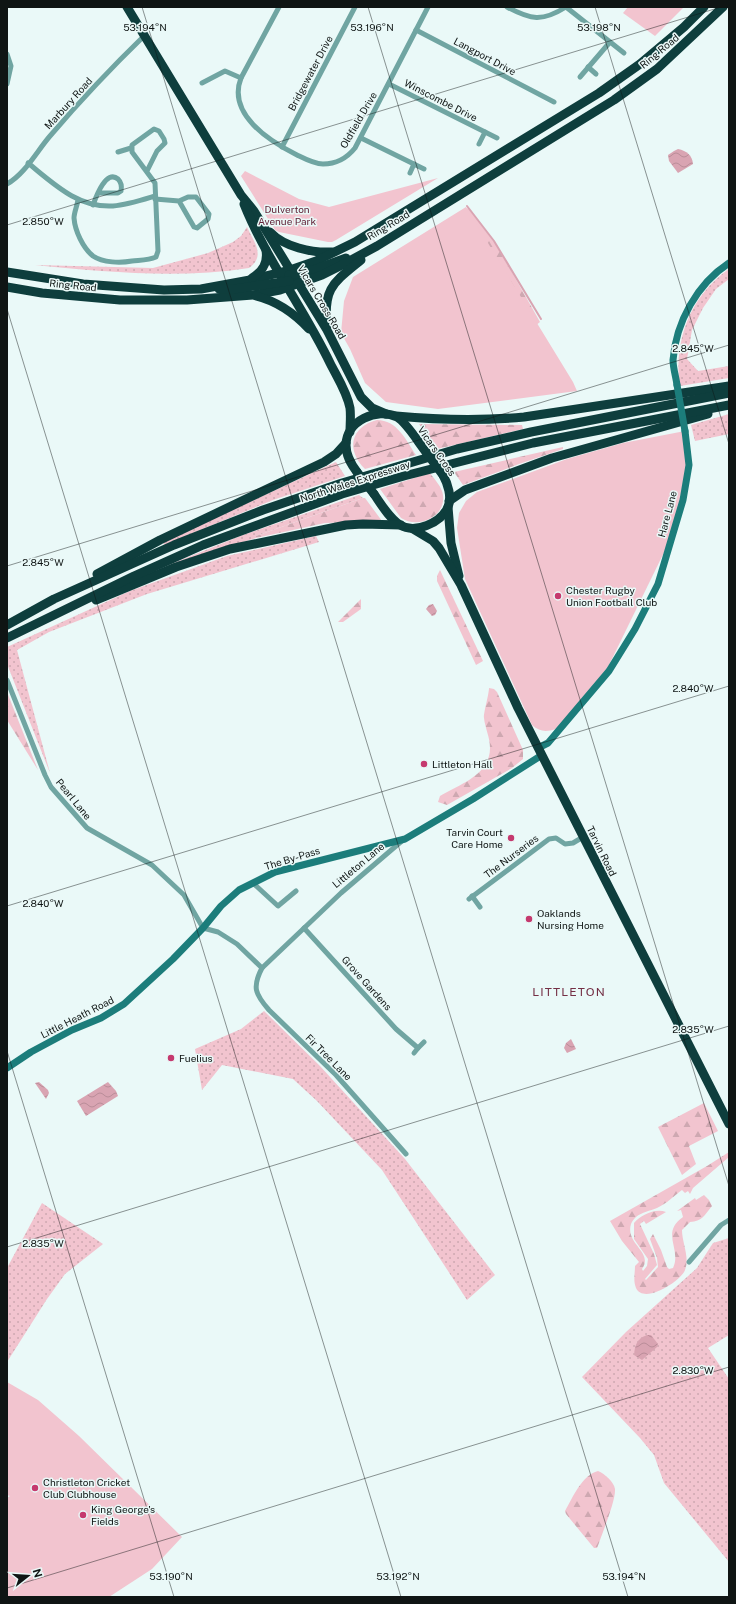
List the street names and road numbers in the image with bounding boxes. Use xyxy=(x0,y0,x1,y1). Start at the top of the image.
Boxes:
street label: Ring Road xyxy=(637,31,681,71)
street label: Bridgewater Drive xyxy=(285,33,335,113)
street label: Langport Drive xyxy=(452,35,518,78)
street label: Marbury Road xyxy=(42,75,94,131)
street label: Winscombe Drive xyxy=(402,76,480,124)
street label: Oldfield Drive xyxy=(337,89,379,150)
street label: Ring Road xyxy=(365,208,411,242)
street label: Vicars Cross Road xyxy=(295,263,349,341)
street label: Ring Road xyxy=(49,277,97,293)
street label: Vicars Cross xyxy=(415,424,459,478)
street label: North Wales Expressway xyxy=(299,457,412,504)
street label: Hare Lane xyxy=(655,489,679,539)
street label: Pearl Lane xyxy=(54,776,94,822)
street label: Tarvin Road xyxy=(585,824,619,878)
street label: The Nurseries xyxy=(482,832,540,880)
street label: Littleton Lane xyxy=(330,840,387,890)
street label: The By-Pass xyxy=(263,844,321,872)
street label: Grove Gardens xyxy=(340,953,394,1013)
street label: Little Heath Road xyxy=(38,993,116,1041)
street label: Fir Tree Lane xyxy=(303,1031,355,1083)

